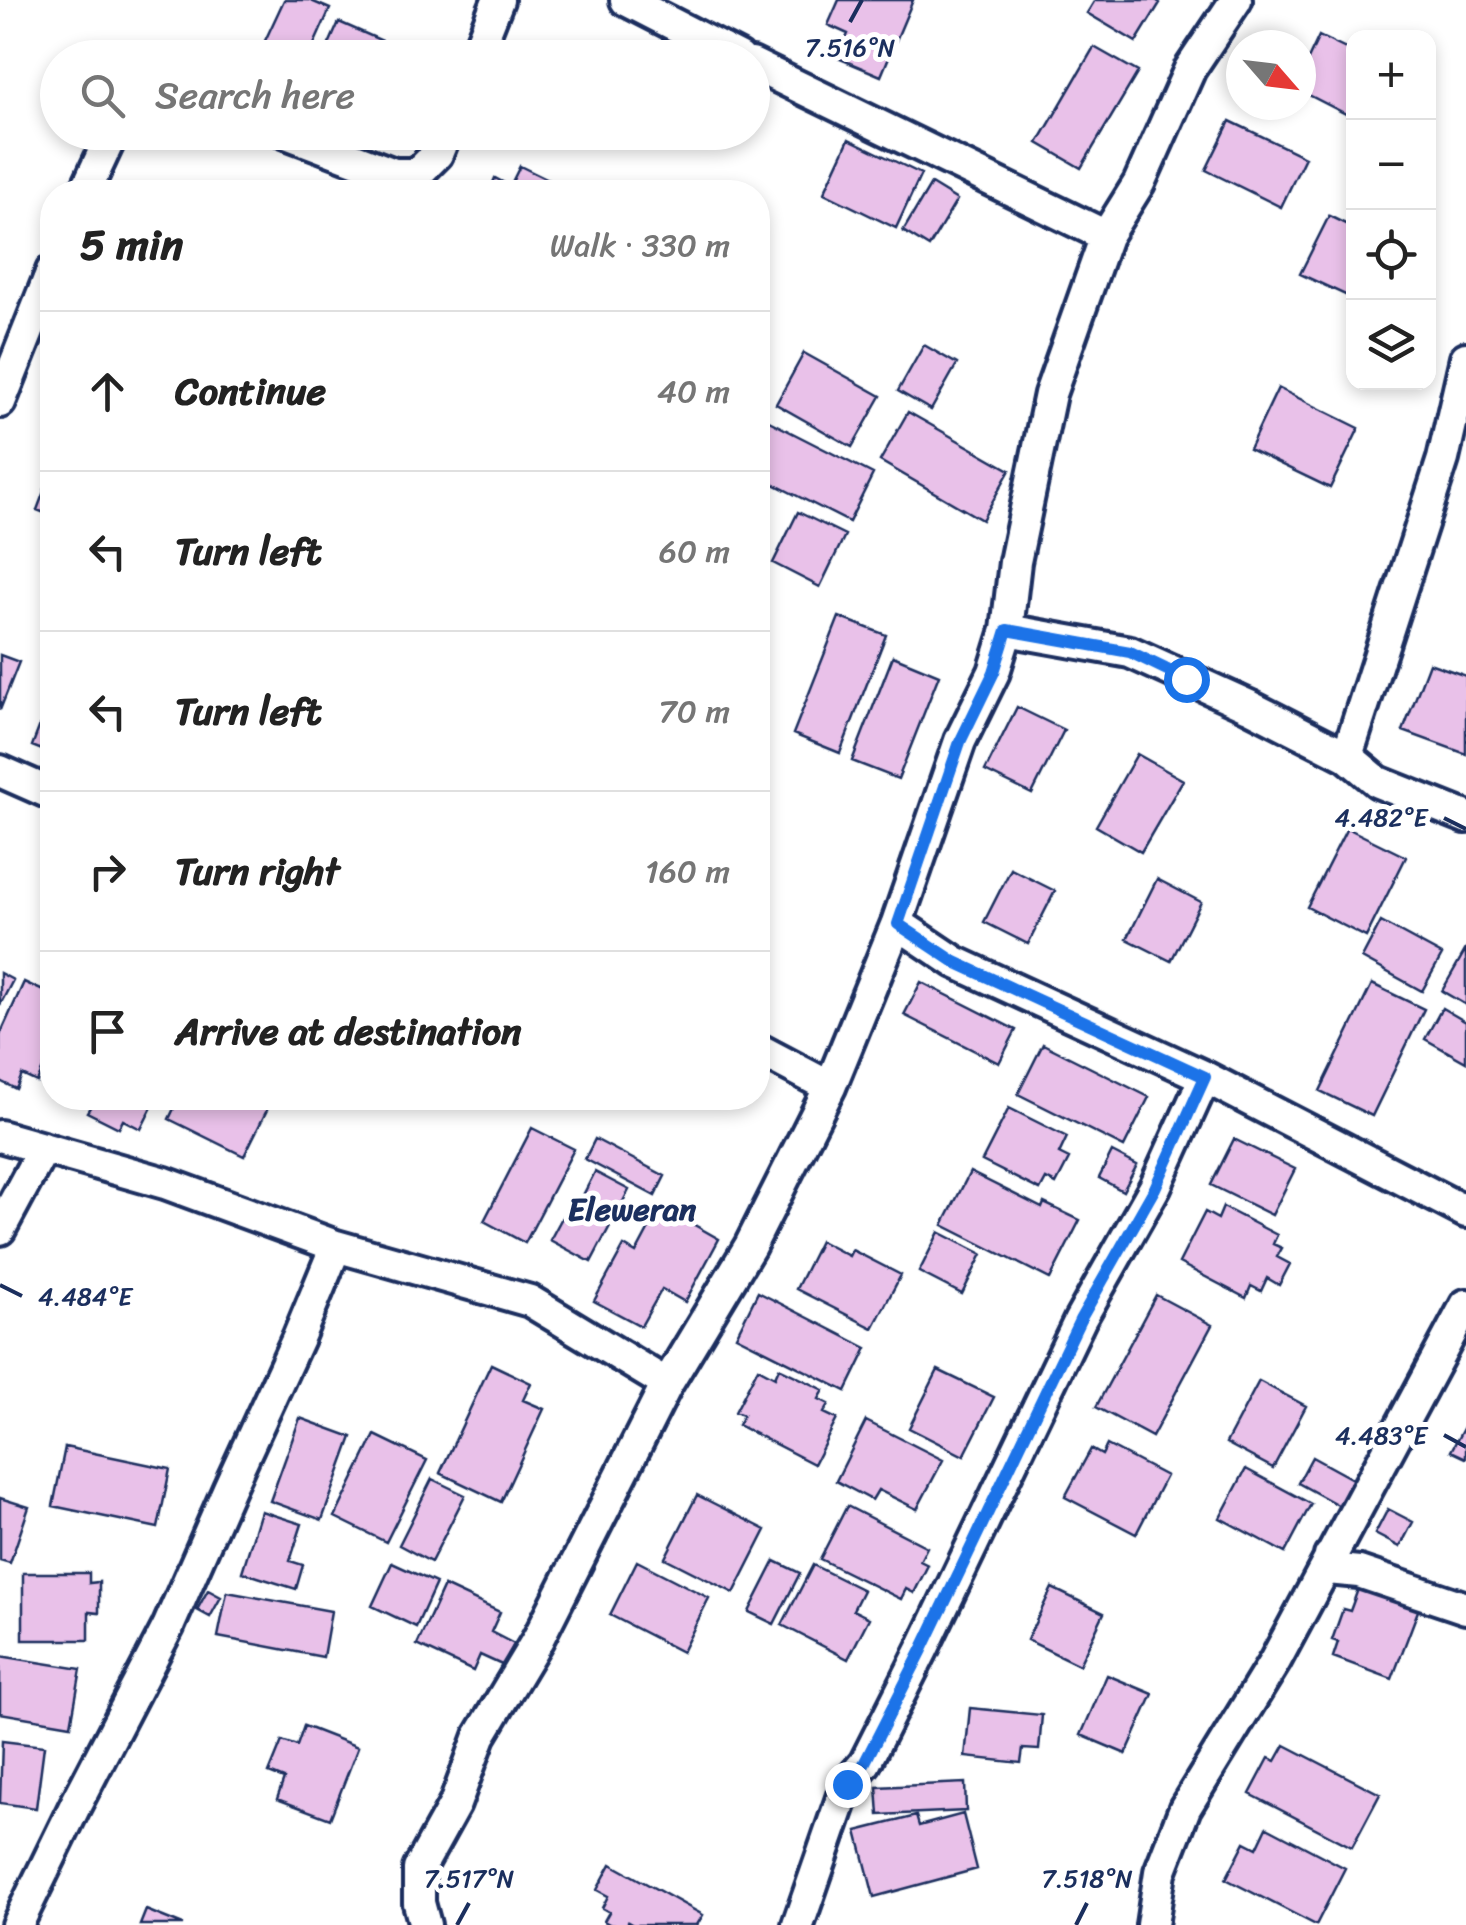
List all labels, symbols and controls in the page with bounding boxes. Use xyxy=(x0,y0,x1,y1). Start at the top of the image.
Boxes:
text: 7.516°N xyxy=(805,25,896,70)
north arrow xyxy=(1226,30,1316,120)
map controls xyxy=(1346,30,1436,390)
button: + xyxy=(1346,30,1436,120)
search box xyxy=(40,40,770,150)
text: Search here xyxy=(155,62,355,129)
icon: search xyxy=(75,68,130,123)
button: − xyxy=(1346,120,1436,210)
text: 5 min xyxy=(80,208,183,282)
button: locate xyxy=(1346,210,1436,300)
text: Walk · 330 m xyxy=(550,217,730,274)
button: layers xyxy=(1346,300,1436,390)
text: Continue xyxy=(175,358,326,425)
text: 40 m xyxy=(657,363,730,420)
icon: ahead xyxy=(80,364,135,419)
text: Turn left xyxy=(175,518,321,585)
text: 60 m xyxy=(659,523,730,580)
icon: left xyxy=(80,524,135,579)
route start xyxy=(1164,657,1210,703)
text: Turn left xyxy=(175,678,321,745)
text: 70 m xyxy=(659,683,730,740)
icon: left xyxy=(80,684,135,739)
text: 4.482°E xyxy=(1335,795,1430,840)
text: Turn right xyxy=(175,838,340,905)
text: 160 m xyxy=(645,843,730,900)
icon: right xyxy=(80,844,135,899)
text: Arrive at destination xyxy=(175,998,522,1065)
icon: arrive xyxy=(80,1004,135,1059)
district label: Eleweran xyxy=(568,1181,697,1238)
text: 4.484°E xyxy=(38,1274,134,1319)
text: 4.483°E xyxy=(1335,1413,1429,1458)
route end xyxy=(825,1762,871,1808)
text: 7.517°N xyxy=(424,1856,515,1901)
text: 7.518°N xyxy=(1042,1856,1133,1901)

